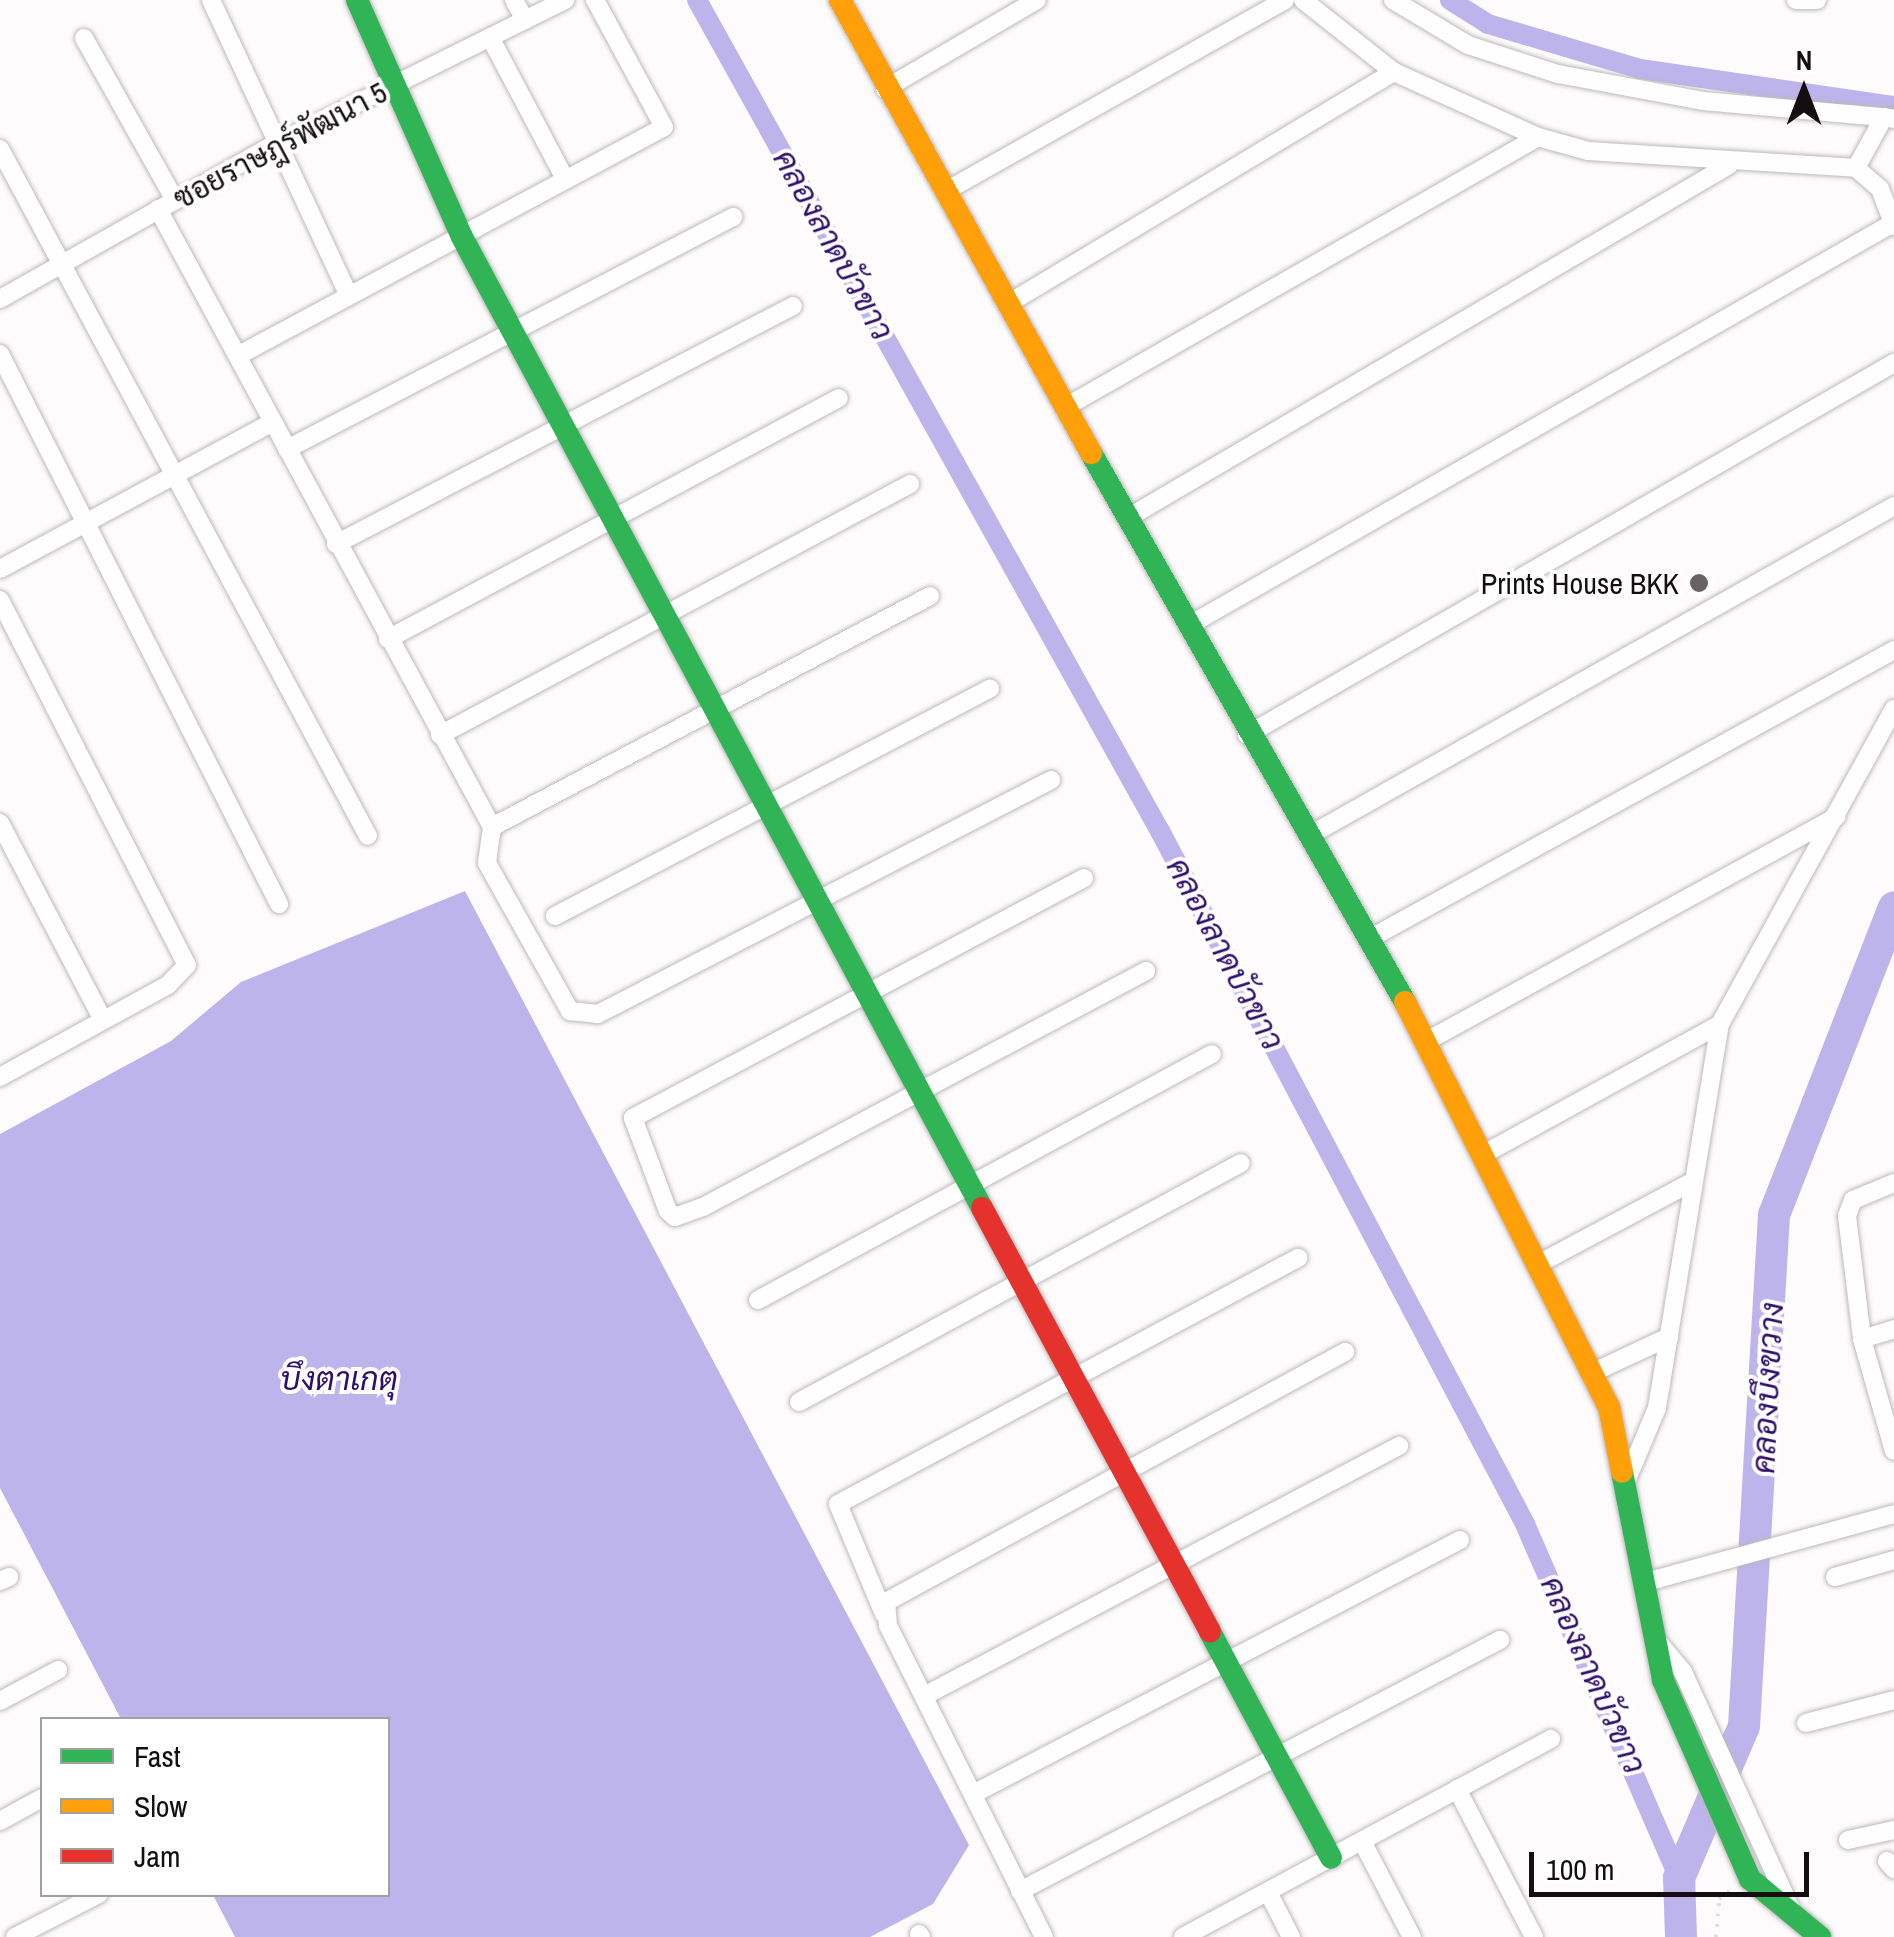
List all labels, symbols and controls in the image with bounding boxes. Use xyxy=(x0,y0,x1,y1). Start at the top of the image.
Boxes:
north arrow xyxy=(1754,40,1854,140)
text: N xyxy=(1796,41,1812,79)
street label: ซอยราษฎร์พัฒนา 5 xyxy=(167,74,393,216)
water label: คลองลาดบัวขาว xyxy=(765,143,901,347)
place label: Prints House BKK xyxy=(1481,565,1679,601)
marker: Prints House BKK xyxy=(1688,572,1710,594)
water label: คลองลาดบัวขาว xyxy=(1158,851,1292,1057)
water label: คลองบึงขวาง xyxy=(1744,1301,1792,1475)
water label: บึงตาเกตุ xyxy=(280,1360,398,1398)
water label: คลองลาดบัวขาว xyxy=(1532,1570,1654,1780)
legend xyxy=(40,1717,390,1897)
text: Fast xyxy=(134,1736,181,1776)
text: Slow xyxy=(134,1786,187,1826)
scale bar xyxy=(1534,1832,1814,1894)
text: Jam xyxy=(134,1836,180,1876)
text: 100 m xyxy=(1546,1849,1614,1889)

